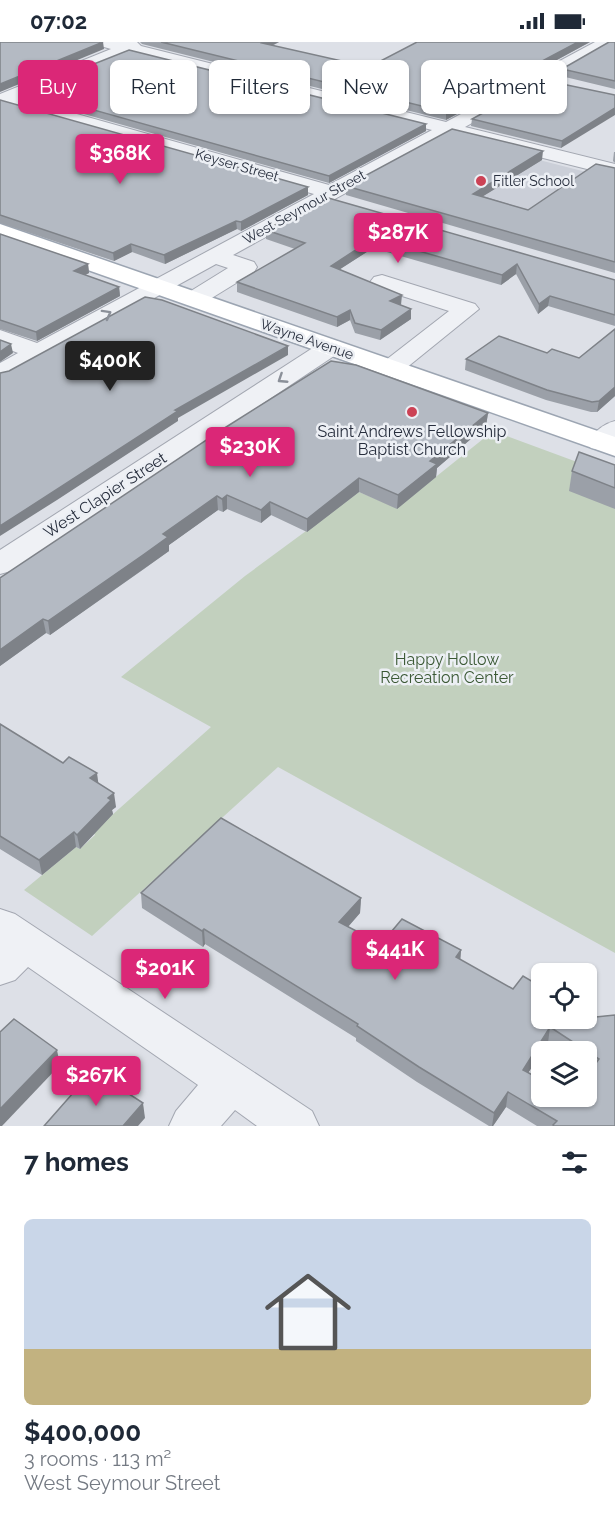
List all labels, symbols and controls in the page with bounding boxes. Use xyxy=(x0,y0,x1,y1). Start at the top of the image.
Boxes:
text: 07:02 xyxy=(30,8,87,34)
chip: Buy xyxy=(18,60,98,114)
chip: Rent xyxy=(110,60,197,114)
chip: Filters xyxy=(209,60,310,114)
chip: New xyxy=(322,60,409,114)
chip: Apartment xyxy=(421,60,567,114)
pin: $368K xyxy=(78,134,162,185)
text: $368K xyxy=(89,141,151,165)
street label: Keyser Street xyxy=(193,145,281,185)
street label: West Seymour Street xyxy=(240,167,368,247)
place label: Fitler School xyxy=(493,173,574,189)
marker: Fitler School xyxy=(474,174,488,188)
pin: $287K xyxy=(356,213,440,264)
text: $287K xyxy=(368,220,428,244)
one-way arrow xyxy=(100,310,111,321)
street label: Wayne Avenue xyxy=(258,316,356,362)
pin: $400K xyxy=(68,341,152,392)
text: $400K xyxy=(79,348,141,372)
one-way arrow xyxy=(277,372,288,383)
marker: Saint Andrews Fellowship Baptist Church xyxy=(405,405,419,419)
place label: Saint Andrews Fellowship Baptist Church xyxy=(318,422,507,459)
pin: $230K xyxy=(208,427,292,478)
text: $230K xyxy=(220,434,280,458)
street label: West Clapier Street xyxy=(40,448,171,542)
park label: Happy Hollow Recreation Center xyxy=(380,650,514,687)
pin: $441K xyxy=(353,930,437,981)
text: $441K xyxy=(366,937,424,961)
pin: $201K xyxy=(123,949,207,1000)
text: $201K xyxy=(135,956,195,980)
map controls xyxy=(531,963,597,1107)
button: locate xyxy=(531,963,597,1029)
button: layers xyxy=(531,1041,597,1107)
pin: $267K xyxy=(54,1056,138,1107)
text: $267K xyxy=(66,1063,126,1087)
icon: filters xyxy=(558,1146,591,1179)
text: 7 homes xyxy=(24,1147,129,1177)
icon: home xyxy=(254,1258,362,1366)
text: $400,000 xyxy=(24,1417,141,1447)
text: 3 rooms · 113 m² xyxy=(24,1447,171,1471)
text: West Seymour Street xyxy=(24,1471,220,1495)

